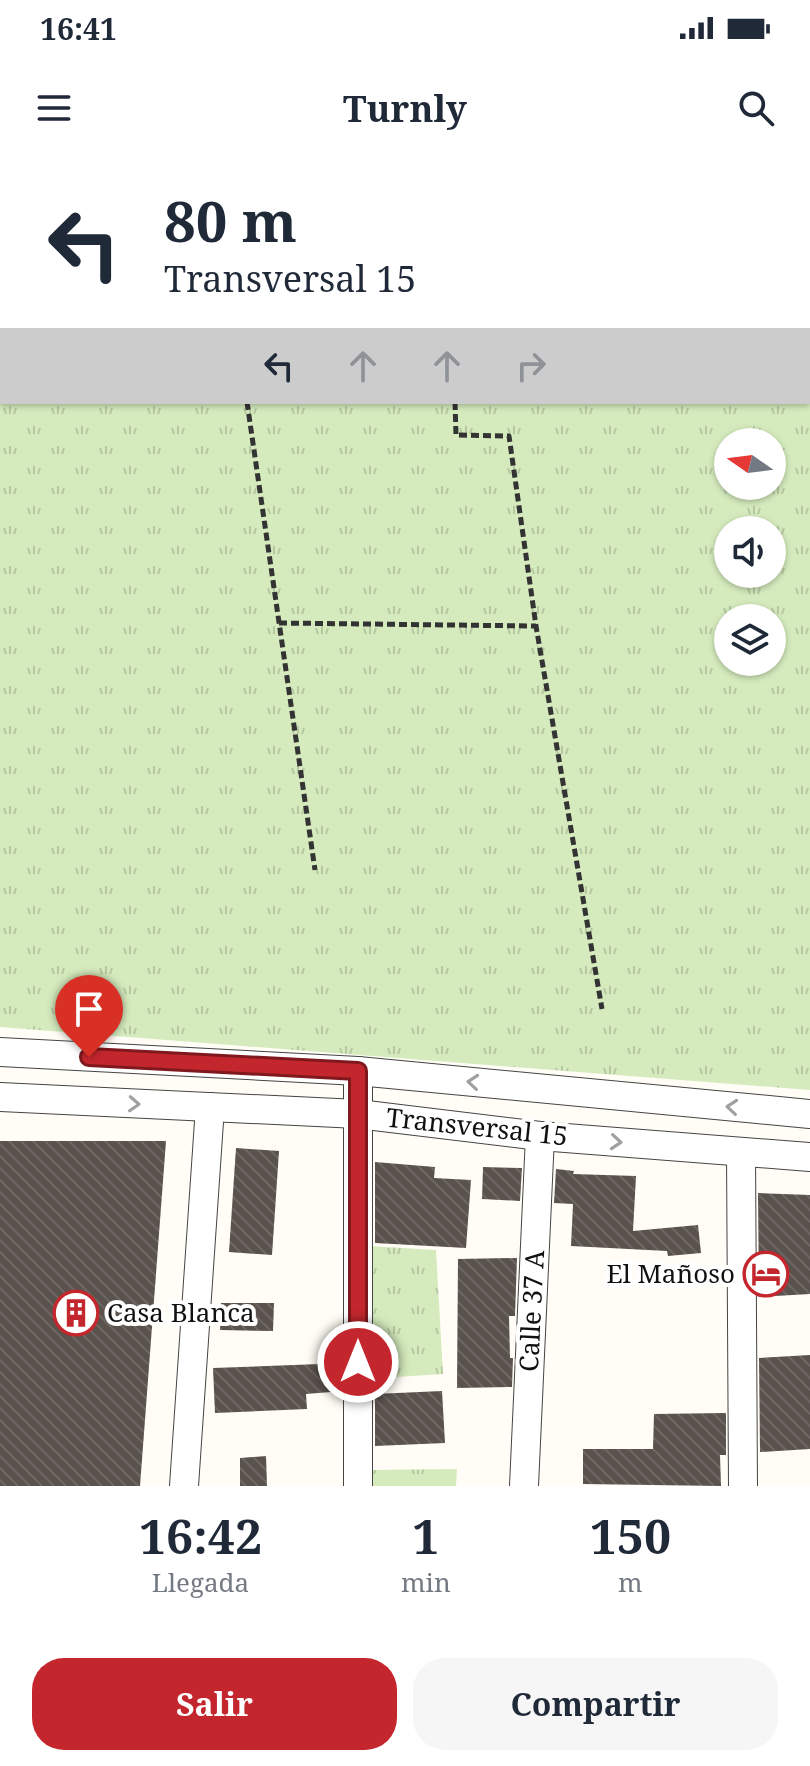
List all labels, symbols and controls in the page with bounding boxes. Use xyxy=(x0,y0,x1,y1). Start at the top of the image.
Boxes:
text: 16:41 xyxy=(40,8,117,49)
text: Turnly xyxy=(343,84,467,133)
icon: menu xyxy=(32,86,76,130)
icon: search xyxy=(734,86,778,130)
text: 80 m xyxy=(164,182,297,258)
icon: left xyxy=(32,192,136,296)
text: Transversal 15 xyxy=(164,254,416,303)
icon: left xyxy=(257,344,301,388)
icon: ahead xyxy=(341,344,385,388)
icon: ahead xyxy=(425,344,469,388)
icon: right xyxy=(509,344,553,388)
north arrow xyxy=(714,428,786,500)
map controls xyxy=(714,428,786,676)
button: sound xyxy=(714,516,786,588)
button: layers xyxy=(714,604,786,676)
pin xyxy=(55,975,123,1057)
icon: arrive xyxy=(67,987,111,1031)
one-way arrow xyxy=(467,1074,480,1091)
one-way arrow xyxy=(128,1095,141,1112)
one-way arrow xyxy=(725,1098,738,1115)
street label: Transversal 15 xyxy=(385,1099,570,1153)
one-way arrow xyxy=(610,1133,623,1150)
street label: Calle 37 A xyxy=(510,1249,552,1373)
hotel icon: El Mañoso xyxy=(742,1250,790,1298)
place label: El Mañoso xyxy=(606,1255,735,1291)
building icon: Casa Blanca xyxy=(52,1289,100,1337)
place label: Casa Blanca xyxy=(107,1294,255,1330)
position arrow xyxy=(316,1320,400,1404)
text: 16:42 xyxy=(139,1503,262,1568)
text: 1 xyxy=(412,1503,439,1568)
text: 150 xyxy=(590,1503,671,1568)
text: Llegada xyxy=(152,1564,249,1600)
text: min xyxy=(401,1564,451,1600)
text: m xyxy=(618,1564,643,1600)
button: Salir xyxy=(32,1658,397,1750)
button: Compartir xyxy=(413,1658,778,1750)

